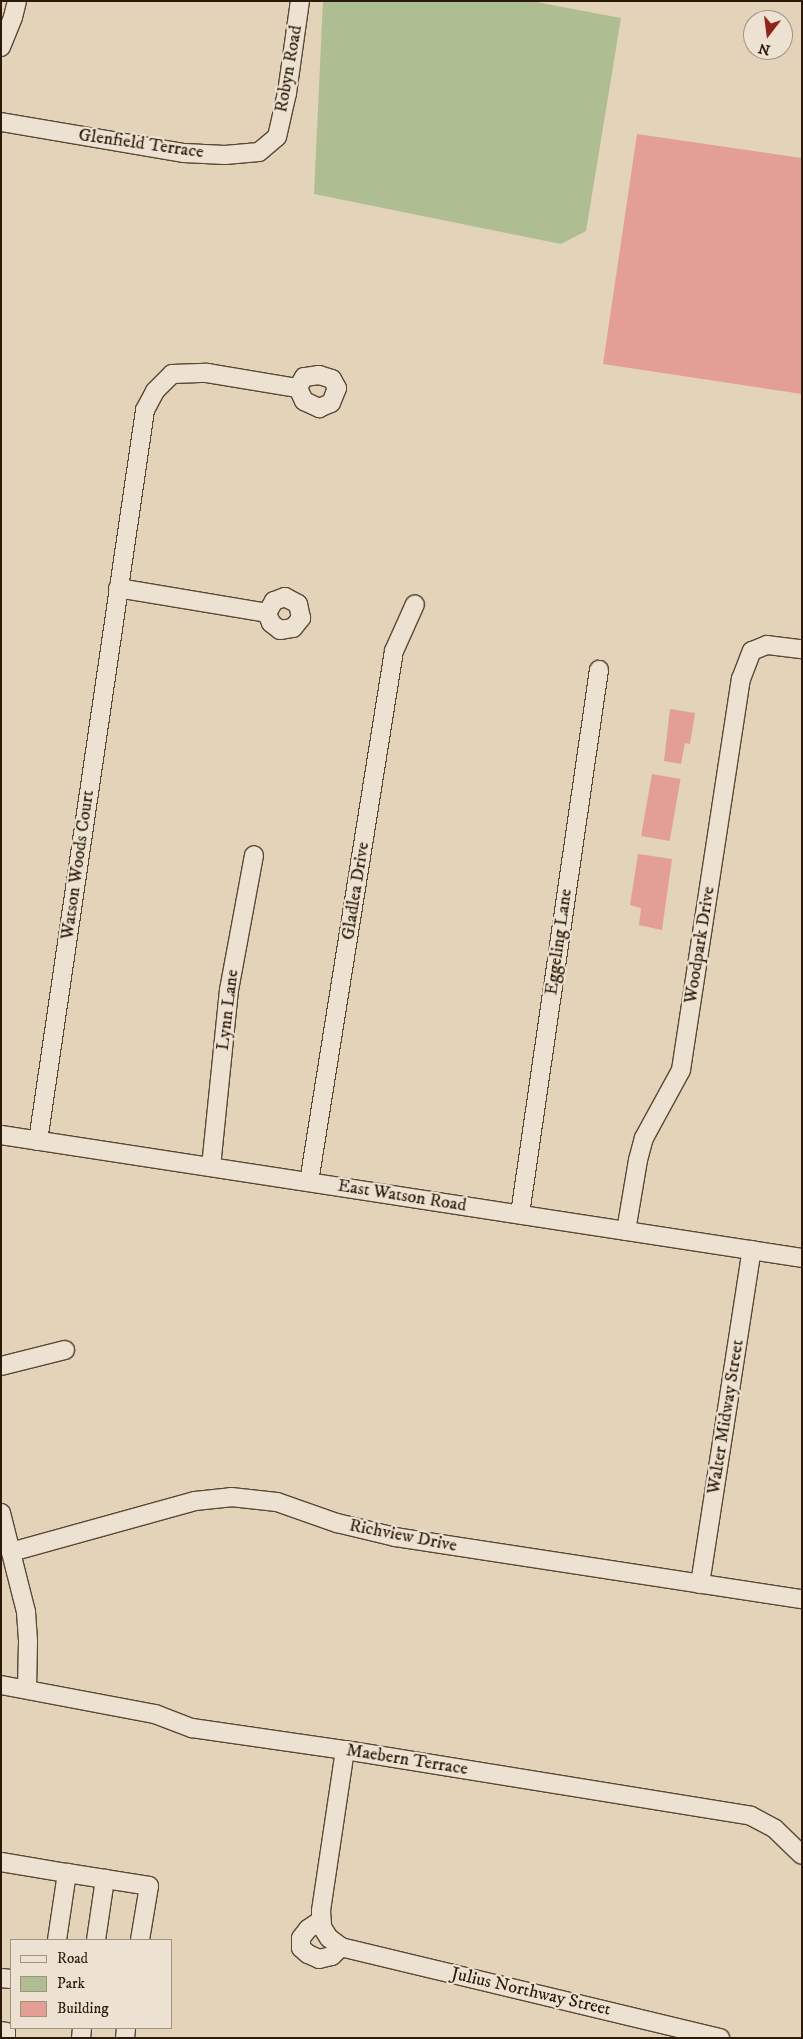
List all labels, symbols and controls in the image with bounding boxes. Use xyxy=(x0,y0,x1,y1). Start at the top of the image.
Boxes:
north arrow xyxy=(743,10,793,60)
street label: Robyn Road xyxy=(271,24,307,114)
text: N xyxy=(756,38,772,59)
street label: Glenfield Terrace xyxy=(77,125,205,163)
street label: Watson Woods Court xyxy=(57,789,99,941)
street label: Gladlea Drive xyxy=(338,840,374,942)
street label: Woodpark Drive xyxy=(680,885,720,1005)
street label: Eggeling Lane xyxy=(541,887,577,997)
street label: Lynn Lane xyxy=(212,968,244,1052)
street label: East Watson Road xyxy=(336,1175,468,1217)
street label: Walter Midway Street xyxy=(703,1338,749,1496)
street label: Richview Drive xyxy=(347,1515,459,1557)
street label: Maebern Terrace xyxy=(345,1740,469,1780)
legend xyxy=(10,1939,172,2029)
text: Road xyxy=(57,1949,88,1968)
street label: Julius Northway Street xyxy=(449,1963,613,2021)
text: Park xyxy=(57,1974,85,1993)
text: Building xyxy=(57,1999,109,2018)

